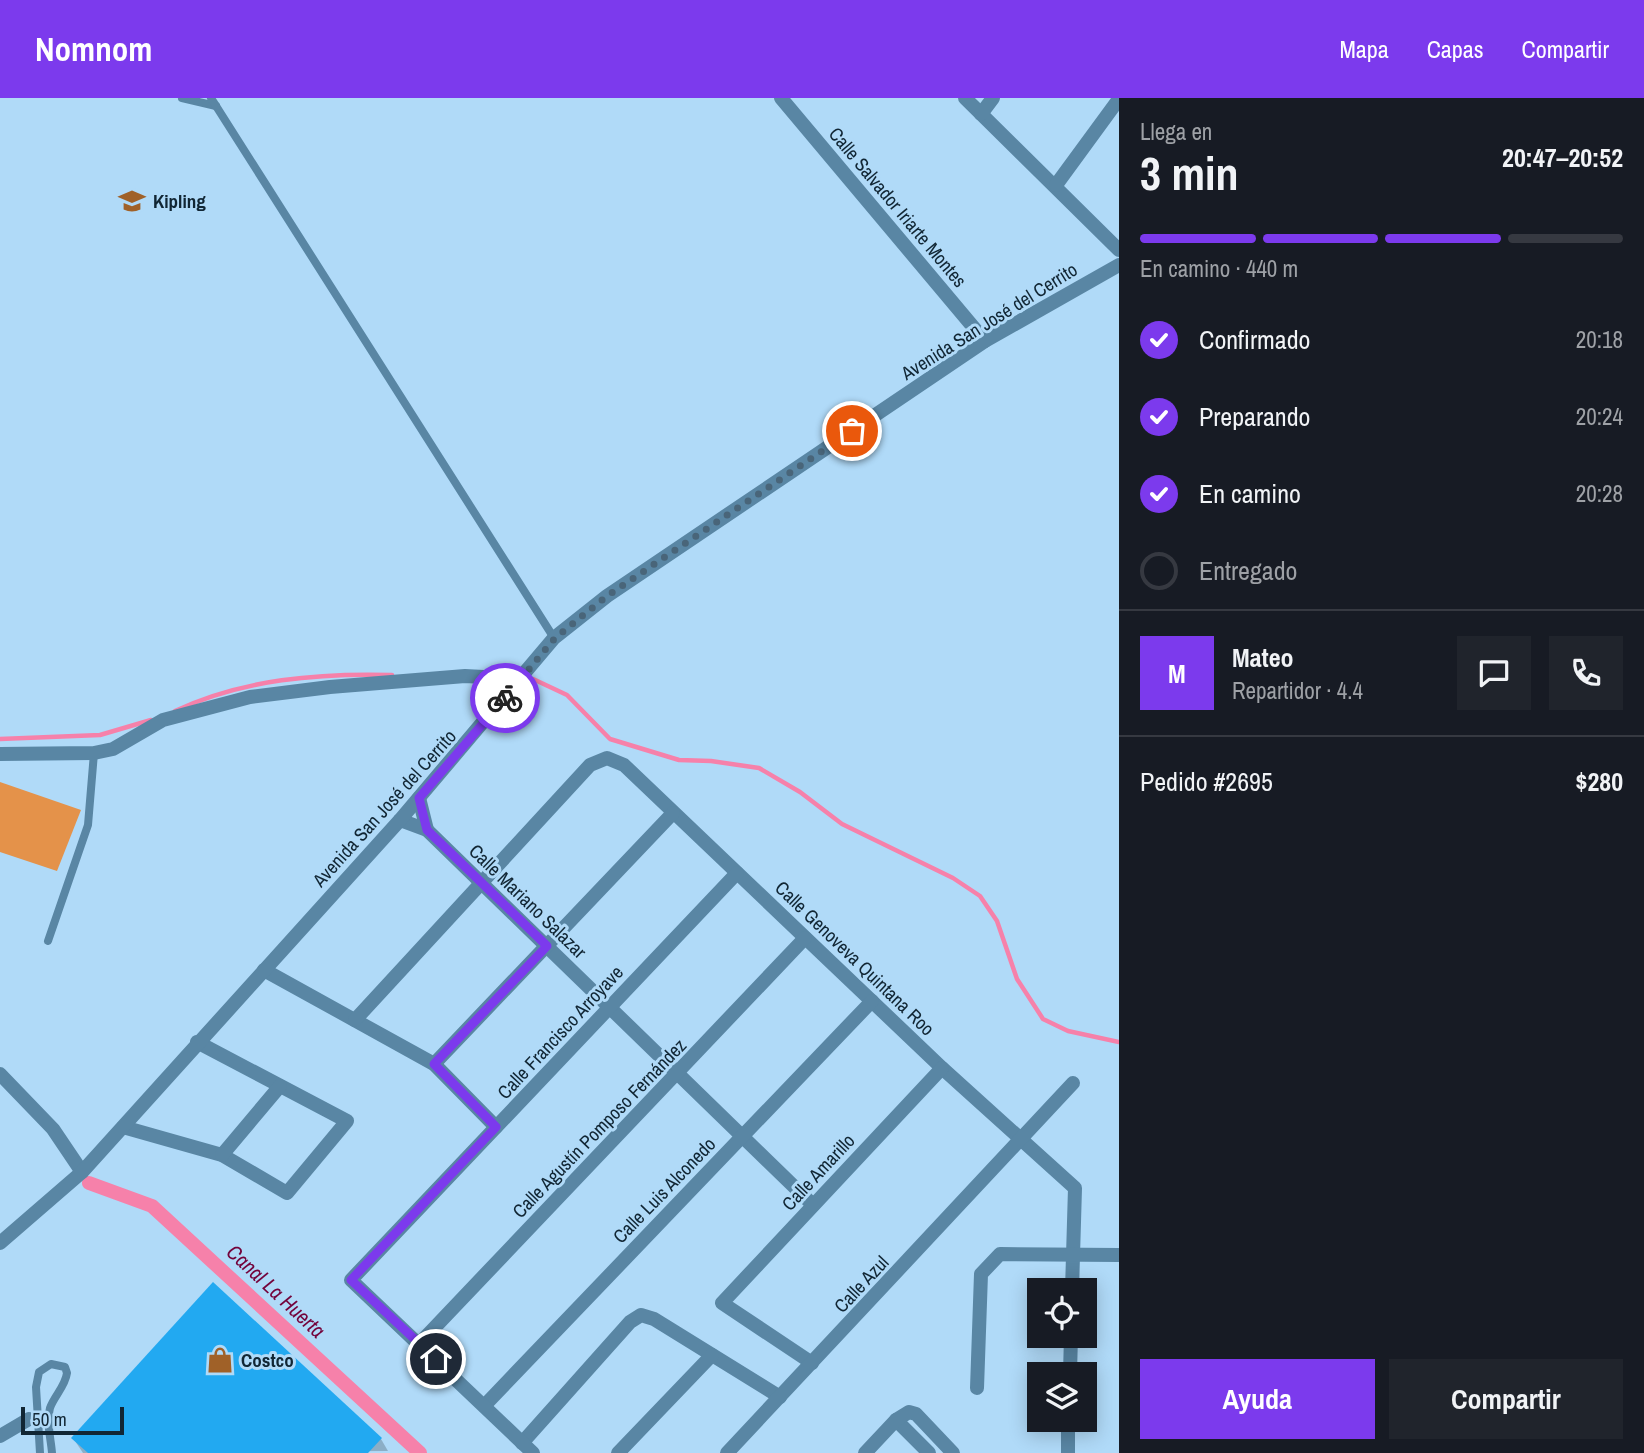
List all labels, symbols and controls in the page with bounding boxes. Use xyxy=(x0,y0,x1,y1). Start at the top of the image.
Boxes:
text: Nomnom xyxy=(35,27,152,71)
text: Mapa xyxy=(1339,33,1389,65)
text: Capas xyxy=(1427,33,1484,65)
text: Compartir xyxy=(1522,33,1609,65)
text: Llega en xyxy=(1140,116,1212,147)
street label: Calle Salvador Iriarte Montes xyxy=(823,121,973,293)
text: 20:47–20:52 xyxy=(1502,140,1623,175)
text: 3 min xyxy=(1140,142,1239,204)
school or university icon: Kipling xyxy=(117,186,147,216)
place label: Kipling xyxy=(153,188,206,214)
text: En camino · 440 m xyxy=(1140,253,1298,284)
street label: Avenida San José del Cerrito xyxy=(895,256,1082,386)
icon: check xyxy=(1140,321,1178,359)
text: Confirmado xyxy=(1199,322,1310,357)
text: 20:18 xyxy=(1576,324,1623,355)
icon: check xyxy=(1140,398,1178,436)
text: Preparando xyxy=(1199,399,1310,434)
pin xyxy=(822,401,882,461)
text: 20:24 xyxy=(1576,401,1623,432)
icon: bag xyxy=(833,412,871,450)
icon: check xyxy=(1140,475,1178,513)
text: En camino xyxy=(1199,476,1301,511)
text: 20:28 xyxy=(1576,478,1623,509)
text: Entregado xyxy=(1199,553,1297,588)
button: chat xyxy=(1457,636,1531,710)
button: phone xyxy=(1549,636,1623,710)
text: Mateo xyxy=(1232,640,1294,675)
text: M xyxy=(1168,656,1186,691)
courier xyxy=(470,663,540,733)
text: Repartidor · 4.4 xyxy=(1232,675,1363,706)
icon: bike xyxy=(486,679,524,717)
street label: Avenida San José del Cerrito xyxy=(306,724,462,893)
text: Pedido #2695 xyxy=(1140,764,1273,799)
text: $280 xyxy=(1576,764,1623,799)
street label: Calle Mariano Salazar xyxy=(464,838,593,964)
street label: Calle Genoveva Quintana Roo xyxy=(770,875,940,1041)
street label: Calle Francisco Arroyave xyxy=(491,959,629,1105)
street label: Calle Agustín Pomposo Fernández xyxy=(506,1032,692,1223)
street label: Calle Amarillo xyxy=(776,1128,860,1216)
street label: Calle Luis Alconedo xyxy=(607,1131,721,1249)
water label: Canal La Huerta xyxy=(220,1238,332,1344)
street label: Calle Azul xyxy=(828,1250,894,1318)
map controls xyxy=(1027,1278,1097,1432)
button: locate xyxy=(1027,1278,1097,1348)
pin xyxy=(406,1329,466,1389)
icon: home xyxy=(417,1340,455,1378)
shop icon: Costco xyxy=(205,1345,235,1375)
place label: Costco xyxy=(241,1347,294,1373)
button: Ayuda xyxy=(1140,1359,1375,1439)
button: Compartir xyxy=(1389,1359,1623,1439)
button: layers xyxy=(1027,1362,1097,1432)
scale bar xyxy=(21,1404,124,1436)
text: 50 m xyxy=(32,1406,67,1432)

